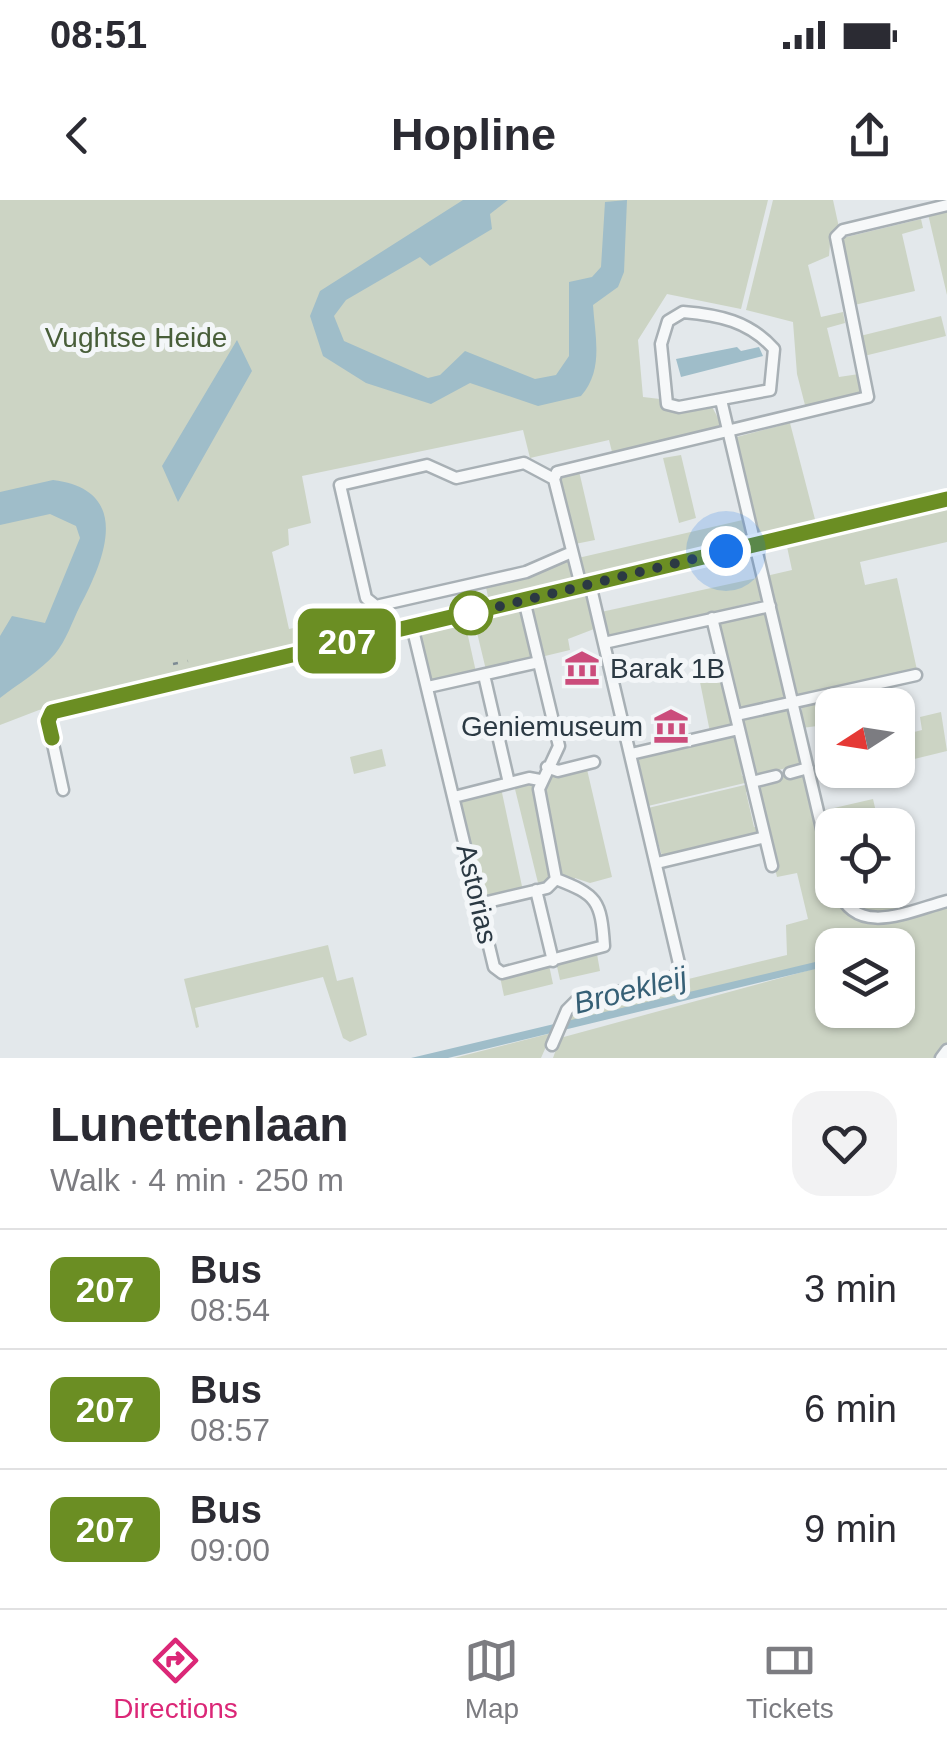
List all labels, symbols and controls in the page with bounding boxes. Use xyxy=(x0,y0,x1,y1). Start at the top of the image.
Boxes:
text: 08:51 xyxy=(50,14,147,56)
icon: back xyxy=(50,108,105,163)
icon: share xyxy=(842,108,897,163)
text: Hopline xyxy=(391,109,556,160)
park label: Vughtse Heide xyxy=(45,322,227,353)
your location xyxy=(701,526,751,576)
unlabelled marker xyxy=(450,592,492,634)
line badge: 207 xyxy=(290,608,404,674)
text: 207 xyxy=(318,622,376,661)
museum icon: Barak 1B xyxy=(563,649,601,687)
place label: Barak 1B xyxy=(610,653,725,684)
north arrow xyxy=(815,688,915,788)
map controls xyxy=(815,688,915,1028)
museum icon: Geniemuseum xyxy=(652,707,690,745)
place label: Geniemuseum xyxy=(461,711,643,742)
button: locate xyxy=(815,808,915,908)
street label: Astorias xyxy=(451,841,503,947)
button: layers xyxy=(815,928,915,1028)
water label: Broekleij xyxy=(570,960,691,1020)
button: heart xyxy=(792,1091,897,1196)
text: Lunettenlaan xyxy=(50,1098,349,1151)
text: Walk · 4 min · 250 m xyxy=(50,1162,344,1198)
text: Bus xyxy=(190,1249,262,1291)
text: 3 min xyxy=(804,1268,897,1310)
text: 207 xyxy=(76,1270,134,1309)
text: 08:54 xyxy=(190,1292,270,1328)
text: Bus xyxy=(190,1369,262,1411)
text: 6 min xyxy=(804,1388,897,1430)
text: 207 xyxy=(76,1390,134,1429)
text: 08:57 xyxy=(190,1412,270,1448)
text: Bus xyxy=(190,1489,262,1531)
text: 9 min xyxy=(804,1508,897,1550)
text: 207 xyxy=(76,1510,134,1549)
text: 09:00 xyxy=(190,1532,270,1568)
tab: Directions xyxy=(113,1633,238,1725)
tab: Map xyxy=(464,1633,519,1725)
tab: Tickets xyxy=(746,1633,834,1725)

